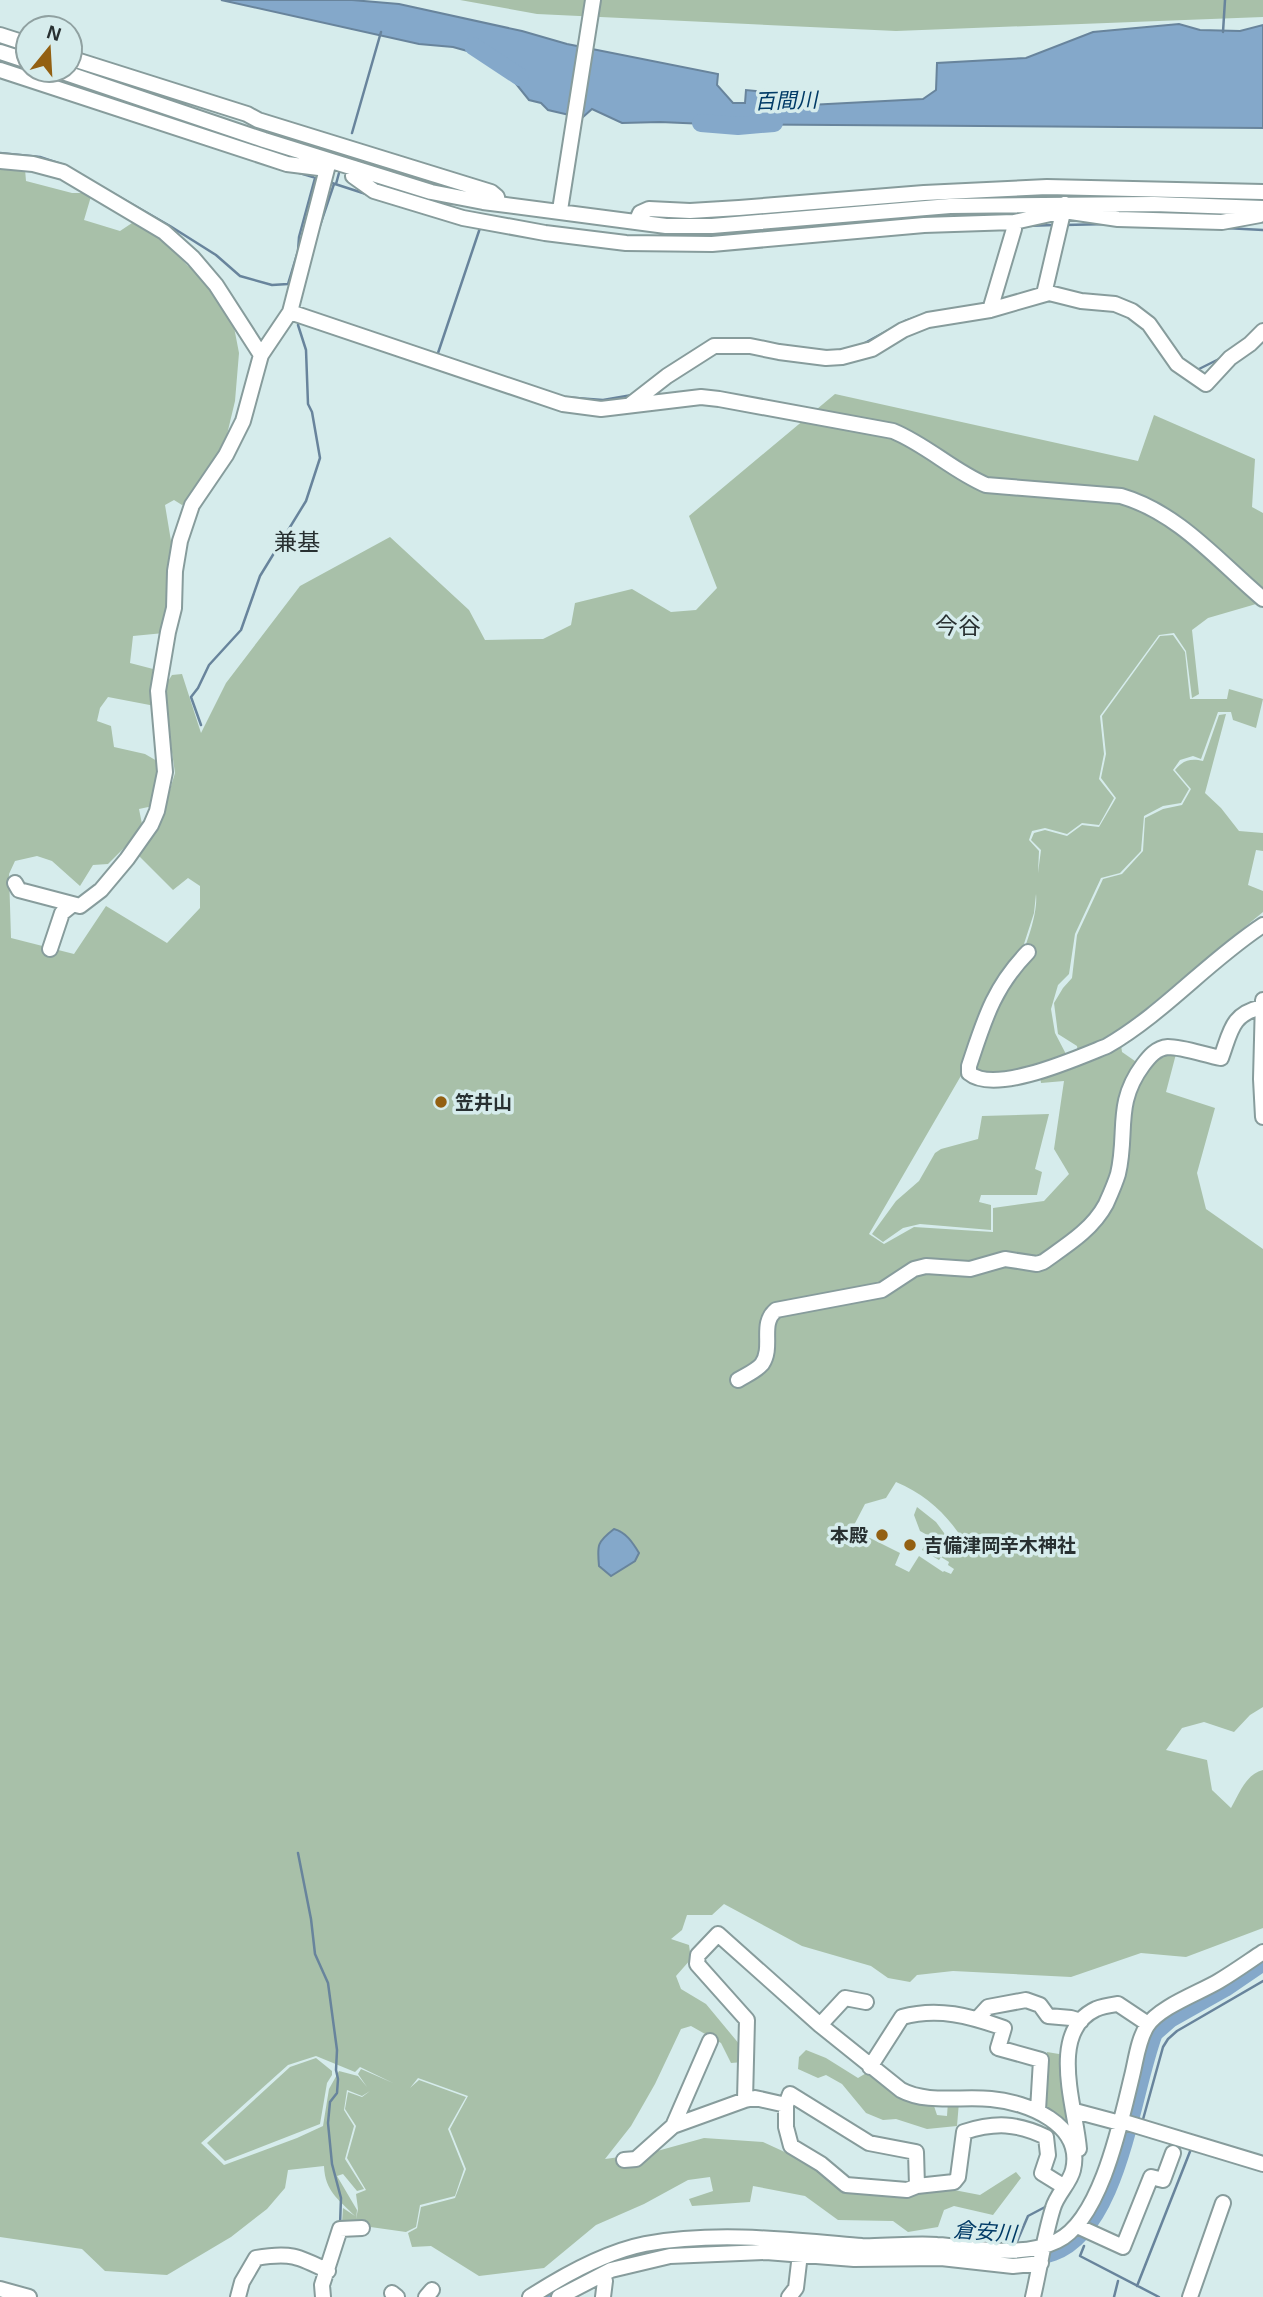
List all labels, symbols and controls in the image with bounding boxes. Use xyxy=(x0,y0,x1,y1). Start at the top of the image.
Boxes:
north arrow xyxy=(14,14,84,84)
text: N xyxy=(44,21,64,45)
water label: 百間川 xyxy=(754,88,820,113)
district label: 兼基 xyxy=(274,529,320,555)
district label: 今谷 xyxy=(935,613,981,639)
place label: 笠井山 xyxy=(455,1092,512,1113)
marker: 笠井山 xyxy=(433,1094,449,1110)
place label: 本殿 xyxy=(830,1525,868,1546)
marker: 本殿 xyxy=(874,1527,890,1543)
place label: 吉備津岡辛木神社 xyxy=(924,1535,1076,1556)
marker: 吉備津岡辛木神社 xyxy=(902,1537,918,1553)
water label: 倉安川 xyxy=(953,2218,1019,2245)

